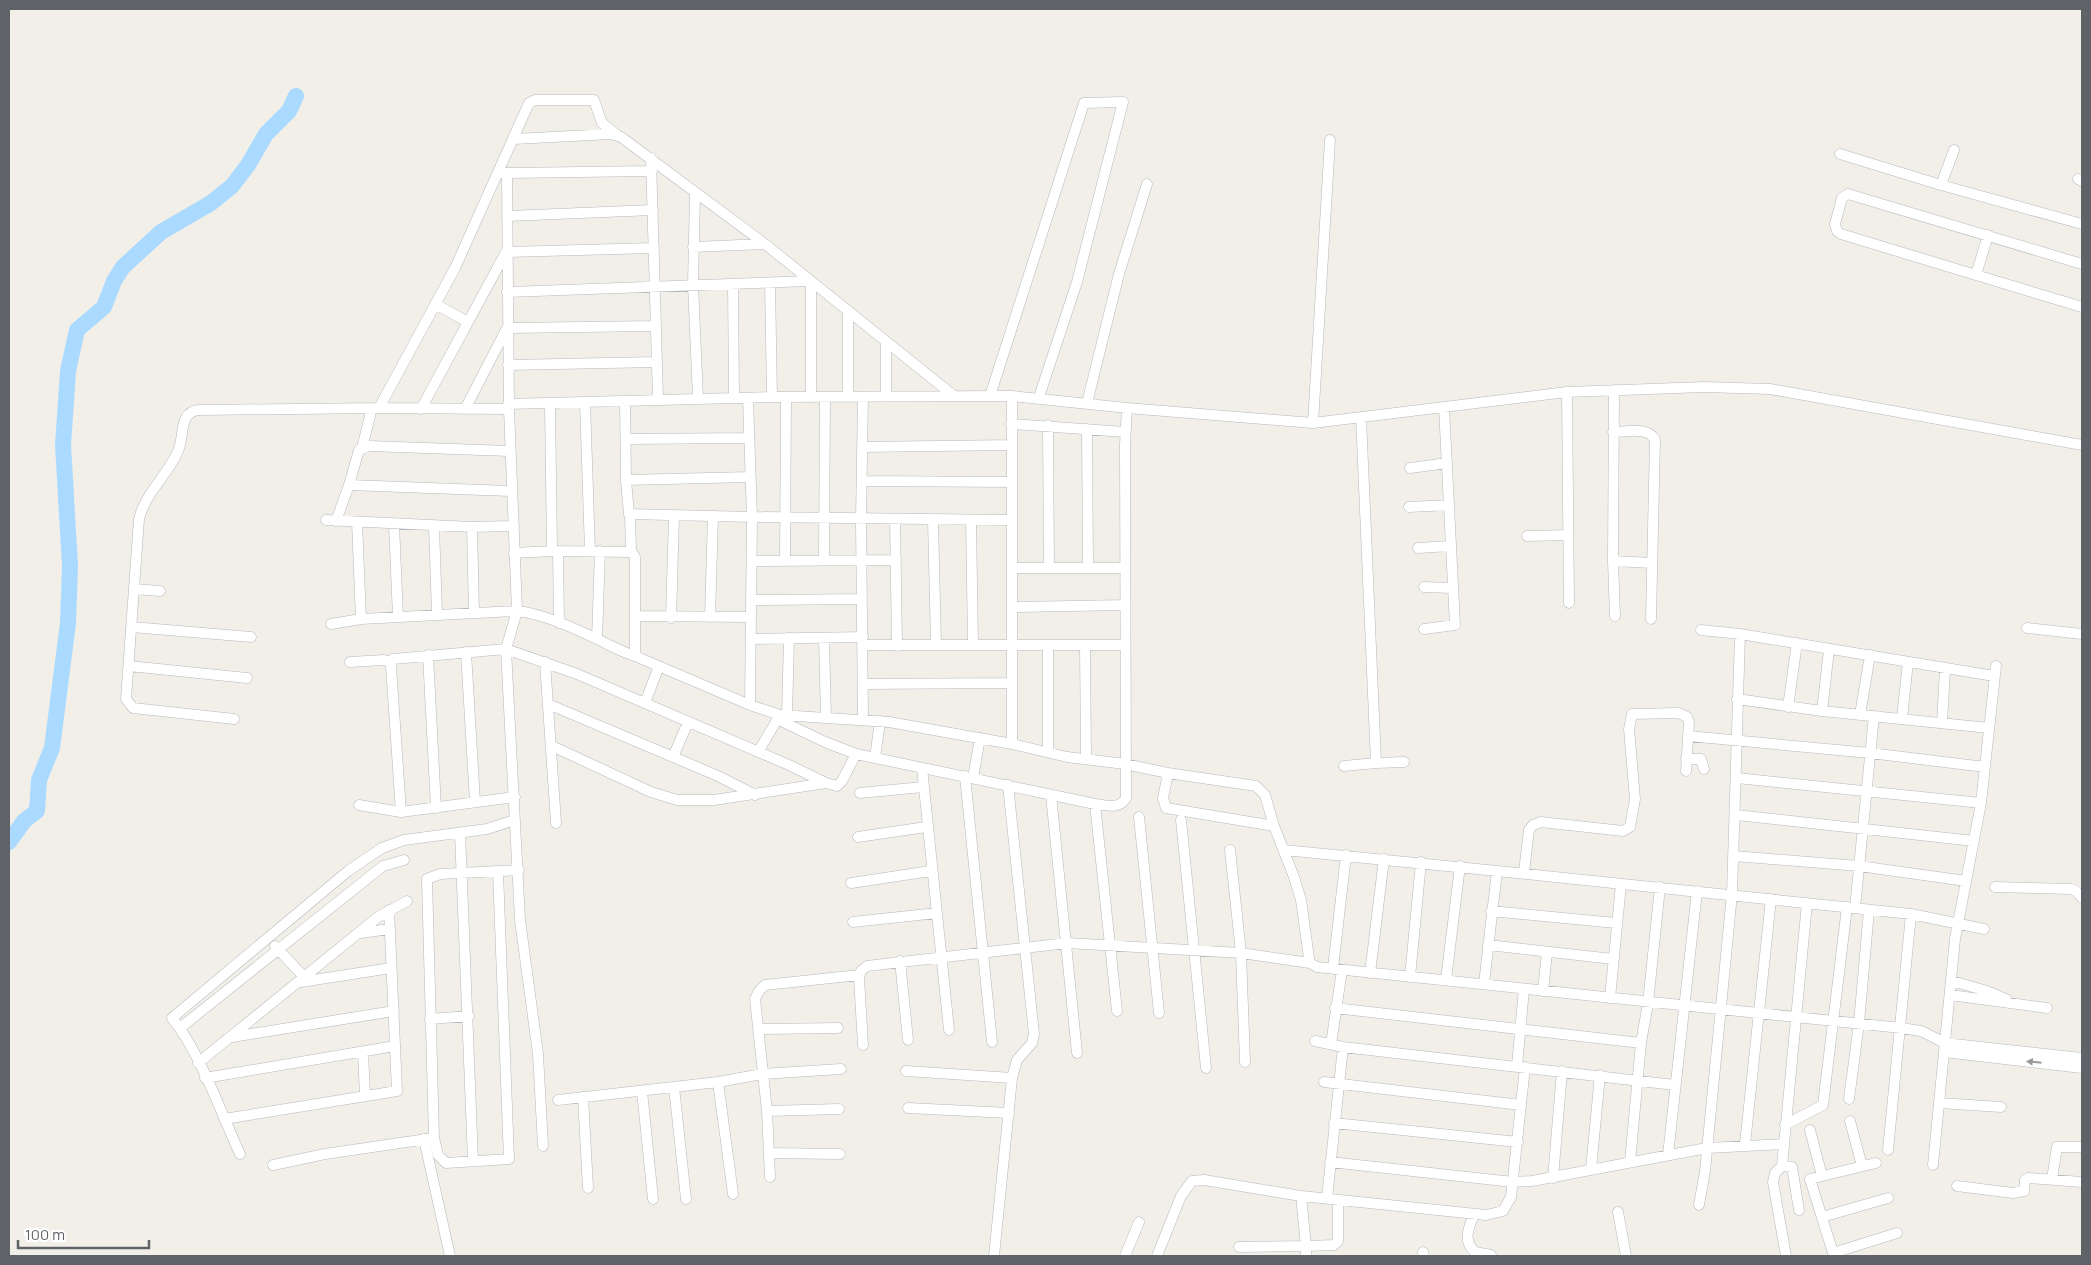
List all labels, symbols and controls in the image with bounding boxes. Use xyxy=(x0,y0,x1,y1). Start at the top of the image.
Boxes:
one-way arrow xyxy=(2026,1058,2042,1066)
scale bar xyxy=(18,1218,149,1250)
text: 100 m xyxy=(25,1224,65,1245)

